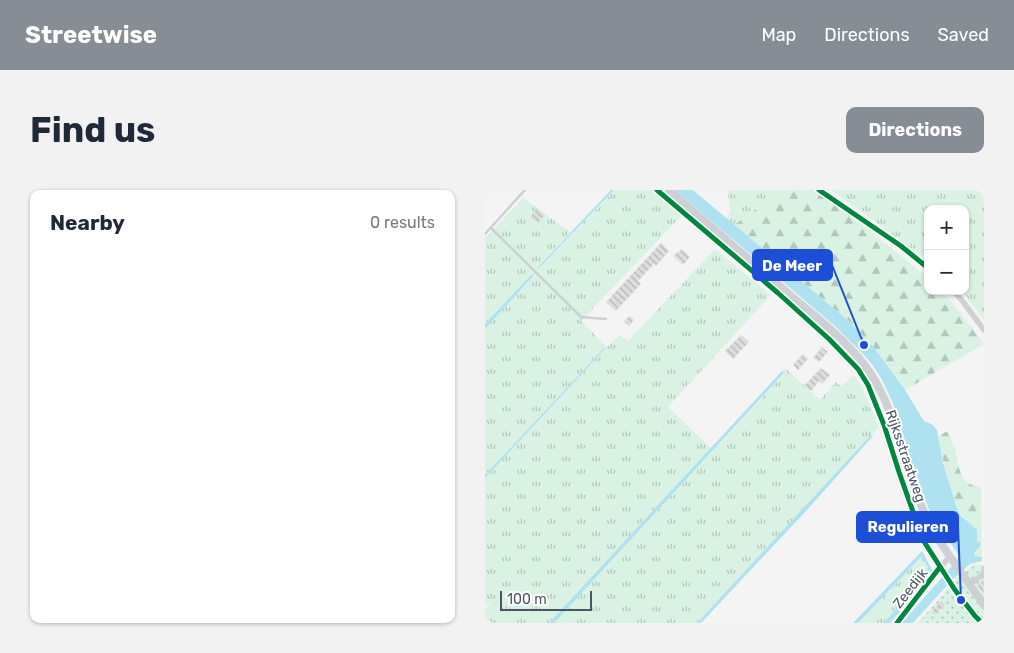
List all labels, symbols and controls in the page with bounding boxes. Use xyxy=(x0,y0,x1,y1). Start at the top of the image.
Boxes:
text: Streetwise xyxy=(25,21,157,49)
text: Map xyxy=(761,24,796,46)
text: Directions xyxy=(824,24,910,46)
text: Saved xyxy=(938,24,989,46)
button: Directions xyxy=(846,107,984,153)
text: Find us xyxy=(30,109,155,151)
map controls xyxy=(924,205,969,295)
button: + xyxy=(924,205,969,250)
text: Nearby xyxy=(50,210,125,235)
text: 0 results xyxy=(370,213,435,232)
callout: De Meer xyxy=(753,250,832,280)
button: − xyxy=(924,250,969,295)
text: De Meer xyxy=(762,257,822,275)
street label: Rijksstraatweg xyxy=(882,408,929,504)
callout: Regulieren xyxy=(857,512,958,542)
text: Regulieren xyxy=(867,518,949,536)
street label: Zeedijk xyxy=(889,564,932,612)
scale bar xyxy=(500,588,593,611)
text: 100 m xyxy=(507,591,547,608)

